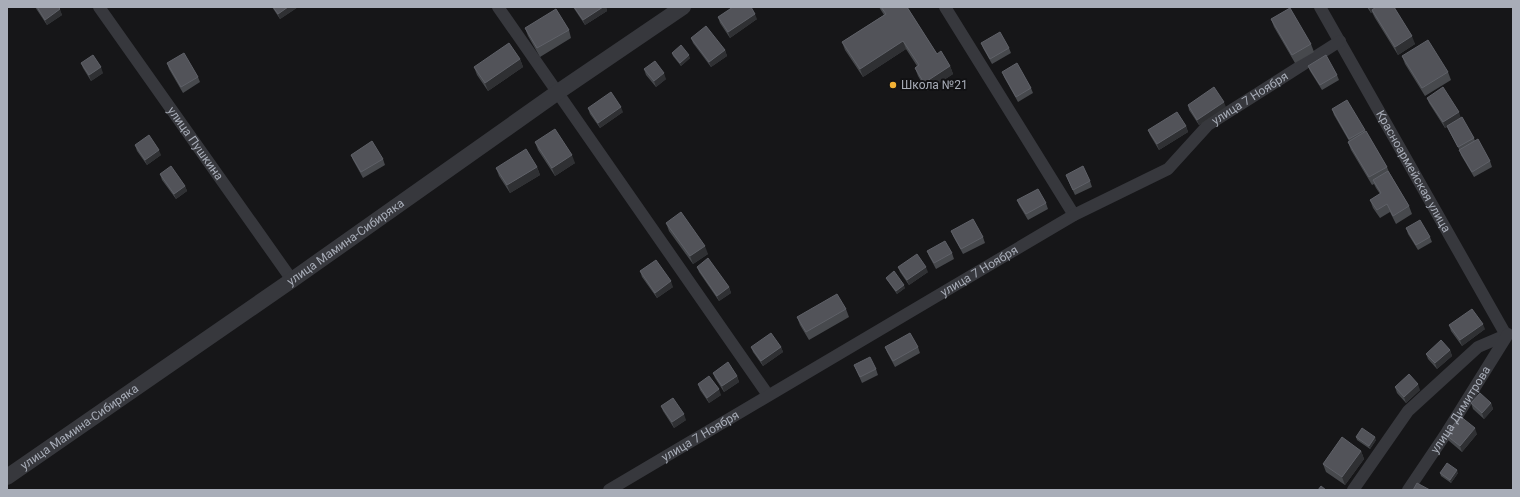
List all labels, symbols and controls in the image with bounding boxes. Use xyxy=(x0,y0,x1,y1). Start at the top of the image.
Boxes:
street label: улица 7 Ноября xyxy=(1209,69,1291,128)
place label: Школа №21 xyxy=(901,78,968,92)
marker: Школа №21 xyxy=(888,80,898,90)
street label: улица Пушкина xyxy=(165,104,226,183)
street label: Красноармейская улица xyxy=(1373,108,1453,235)
street label: улица Мамина-Сибиряка xyxy=(284,196,407,288)
street label: улица 7 Ноября xyxy=(938,243,1020,299)
street label: улица Димитрова xyxy=(1428,363,1493,456)
street label: улица Мамина-Сибиряка xyxy=(18,381,141,473)
street label: улица 7 Ноября xyxy=(659,408,741,464)

